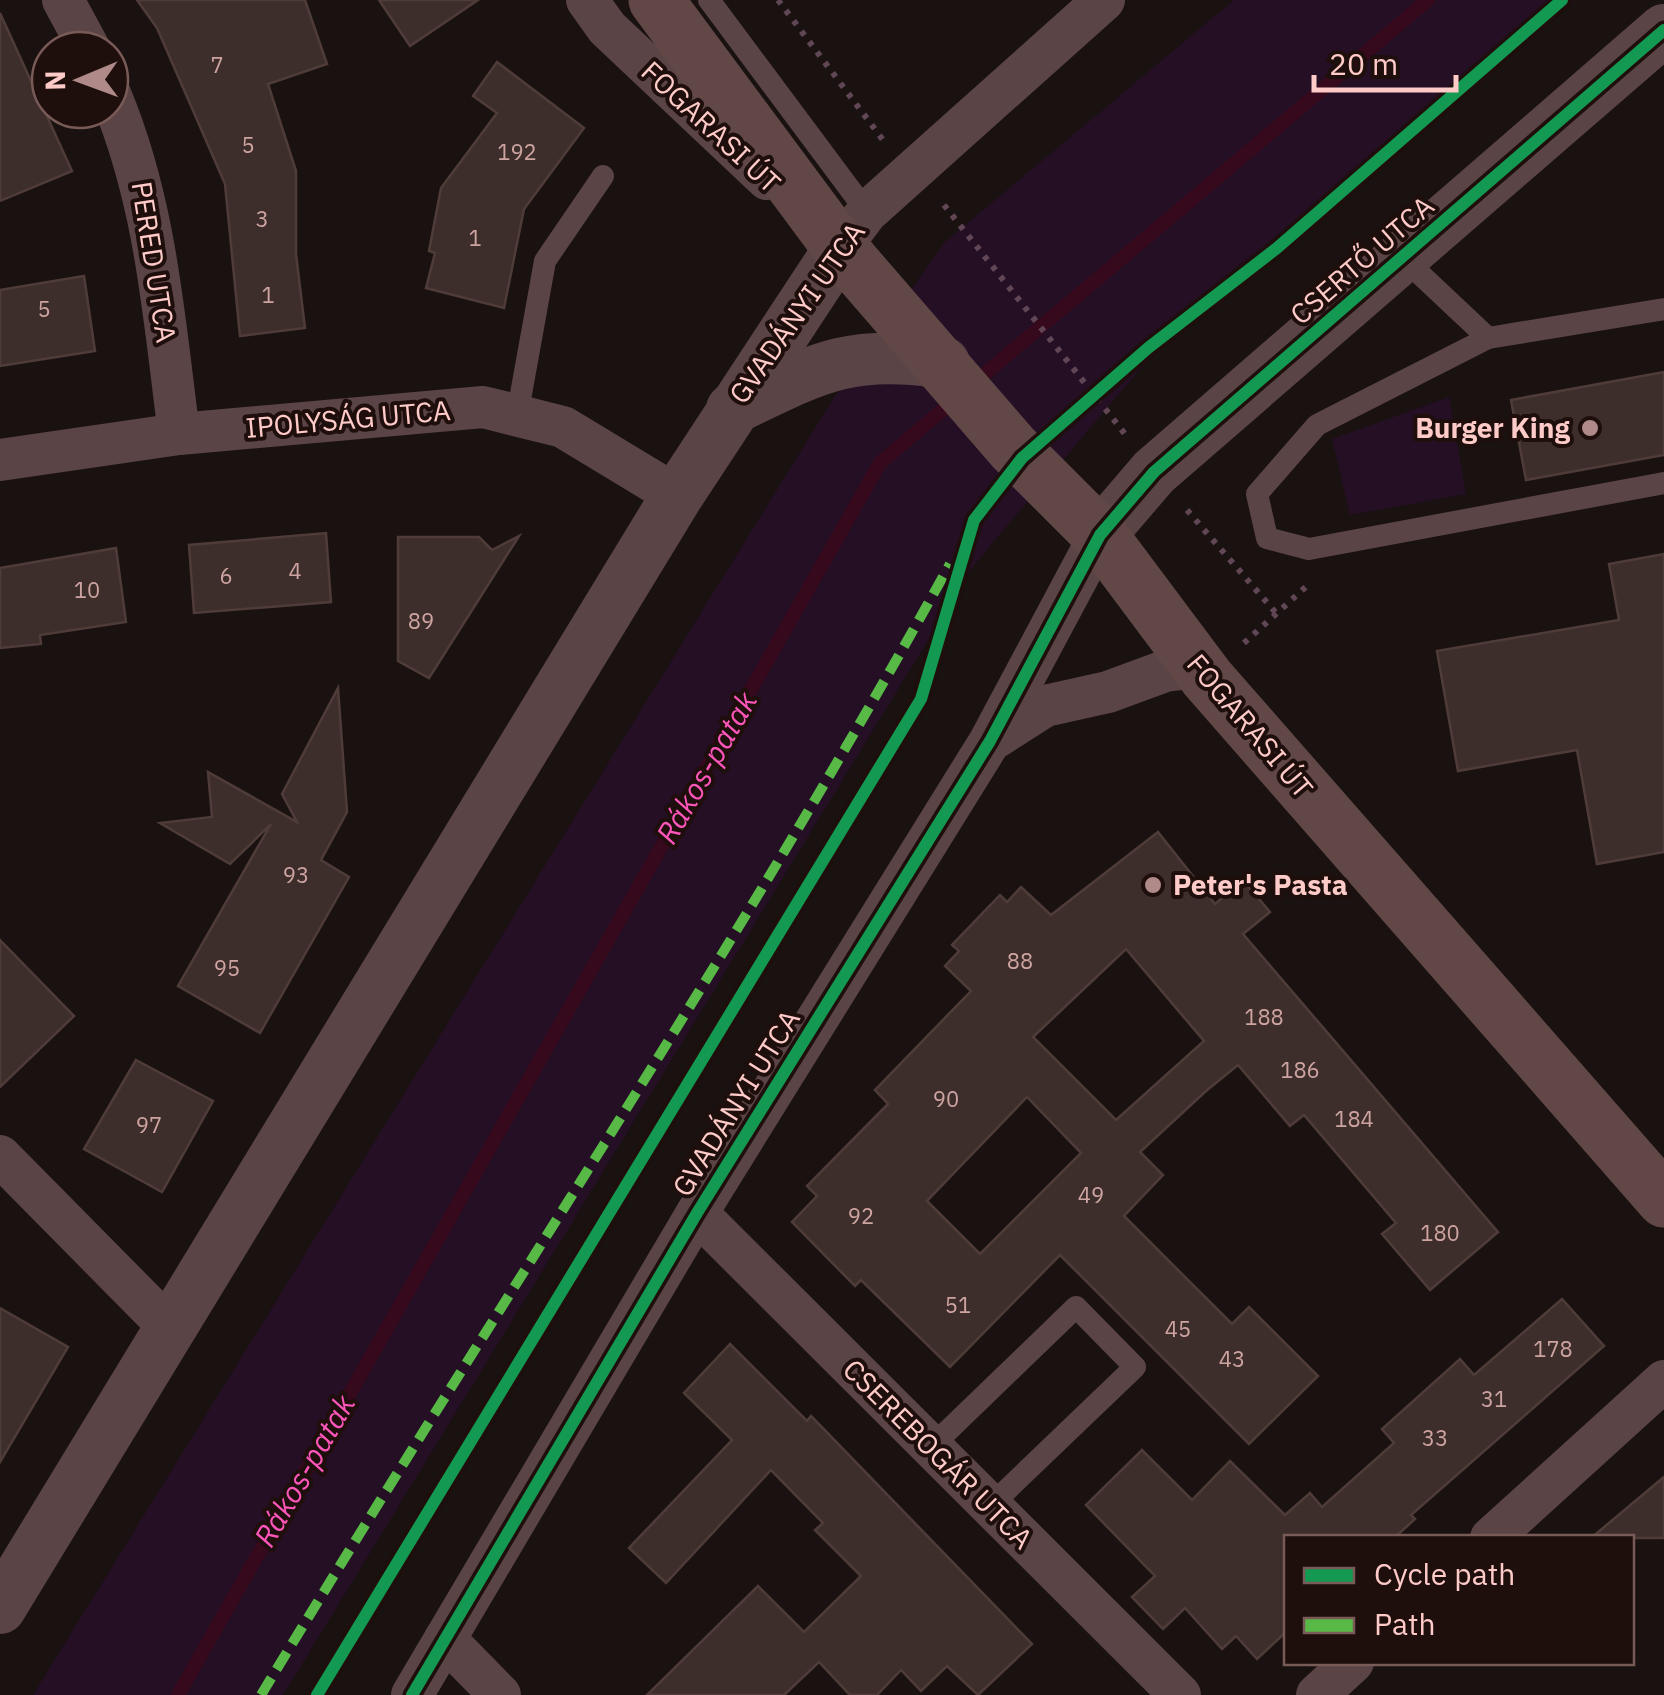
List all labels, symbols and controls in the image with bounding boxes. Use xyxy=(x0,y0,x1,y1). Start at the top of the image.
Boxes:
north arrow xyxy=(30,30,130,130)
scale bar xyxy=(1314,30,1456,92)
text: 20 m xyxy=(1329,44,1398,83)
house number: 7 xyxy=(210,50,224,79)
street label: FOGARASI ÚT xyxy=(634,53,789,201)
text: N xyxy=(36,70,73,91)
house number: 5 xyxy=(241,130,255,159)
house number: 192 xyxy=(497,137,537,166)
street label: PERED UTCA xyxy=(123,179,186,345)
street label: CSERTŐ UTCA xyxy=(1282,187,1441,332)
house number: 3 xyxy=(255,204,269,233)
street label: GVADÁNYI UTCA xyxy=(720,215,873,411)
house number: 1 xyxy=(468,223,482,252)
house number: 1 xyxy=(261,280,275,309)
house number: 5 xyxy=(37,294,51,323)
street label: IPOLYSÁG UTCA xyxy=(244,391,452,446)
place label: Burger King xyxy=(1415,409,1571,446)
marker: Burger King xyxy=(1579,417,1601,439)
house number: 4 xyxy=(288,556,302,585)
house number: 6 xyxy=(219,561,233,590)
house number: 10 xyxy=(74,575,100,604)
house number: 89 xyxy=(408,606,434,635)
street label: FOGARASI ÚT xyxy=(1179,646,1322,806)
water label: Rákos-patak xyxy=(646,684,765,850)
house number: 93 xyxy=(283,860,309,889)
place label: Peter's Pasta xyxy=(1173,866,1348,903)
marker: Peter's Pasta xyxy=(1142,874,1164,896)
house number: 88 xyxy=(1007,946,1033,975)
house number: 95 xyxy=(214,953,240,982)
street label: GVADÁNYI UTCA xyxy=(663,1002,808,1203)
house number: 188 xyxy=(1244,1002,1284,1031)
house number: 186 xyxy=(1280,1055,1320,1084)
house number: 90 xyxy=(933,1084,959,1113)
house number: 184 xyxy=(1334,1104,1374,1133)
house number: 97 xyxy=(136,1110,162,1139)
house number: 49 xyxy=(1078,1180,1104,1209)
house number: 92 xyxy=(848,1201,874,1230)
house number: 180 xyxy=(1420,1218,1460,1247)
house number: 51 xyxy=(945,1290,971,1319)
house number: 45 xyxy=(1165,1314,1191,1343)
house number: 178 xyxy=(1533,1334,1573,1363)
house number: 43 xyxy=(1219,1344,1245,1373)
street label: CSEREBOGÁR UTCA xyxy=(835,1351,1041,1557)
house number: 31 xyxy=(1481,1384,1507,1413)
water label: Rákos-patak xyxy=(244,1387,363,1553)
house number: 33 xyxy=(1422,1423,1448,1452)
legend xyxy=(1284,1535,1634,1665)
text: Cycle path xyxy=(1374,1554,1515,1593)
text: Path xyxy=(1374,1604,1435,1643)

